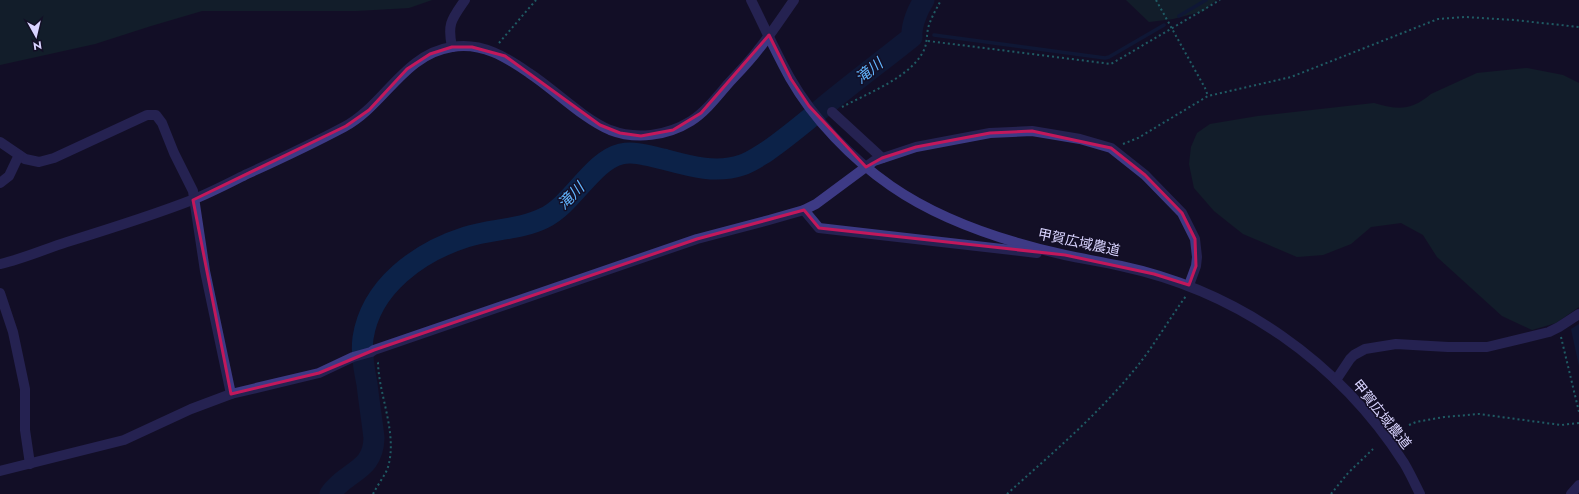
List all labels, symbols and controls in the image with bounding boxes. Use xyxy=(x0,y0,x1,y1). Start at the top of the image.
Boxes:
north arrow xyxy=(16,16,56,56)
text: N xyxy=(32,37,43,54)
water label: 滝川 xyxy=(850,52,889,89)
water label: 滝川 xyxy=(553,176,591,214)
street label: 甲賀広域農道 xyxy=(1036,223,1122,261)
street label: 甲賀広域農道 xyxy=(1348,375,1416,453)

